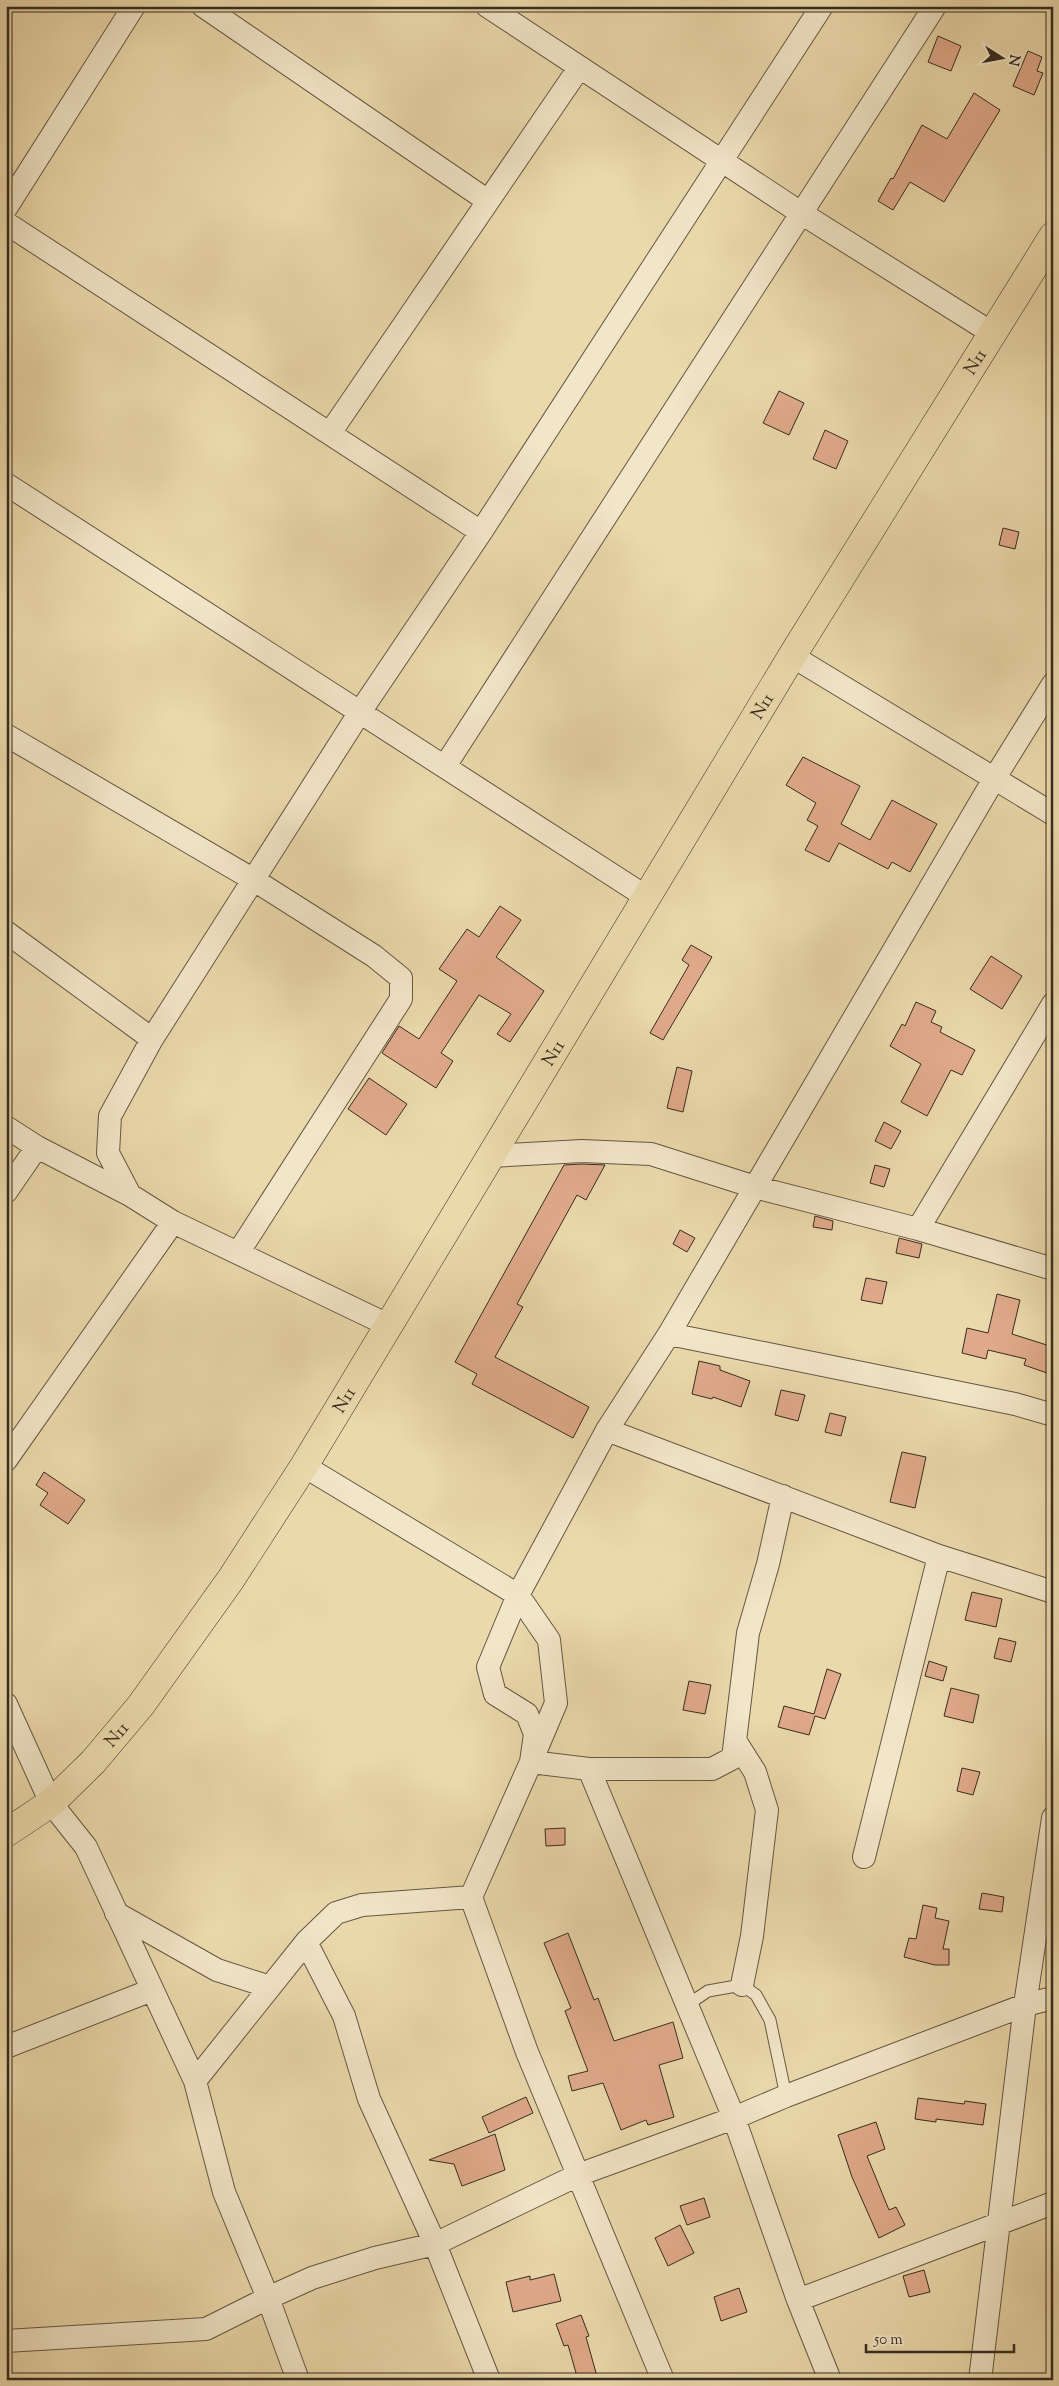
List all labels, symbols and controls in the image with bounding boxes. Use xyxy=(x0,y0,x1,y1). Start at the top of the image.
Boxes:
north arrow xyxy=(976,32,1026,82)
text: N xyxy=(1002,53,1024,67)
street label: N11 xyxy=(959,344,995,381)
street label: N11 xyxy=(746,689,782,725)
street label: N11 xyxy=(537,1036,573,1072)
street label: N11 xyxy=(328,1383,364,1419)
street label: N11 xyxy=(99,1717,136,1754)
scale bar xyxy=(866,2321,1014,2353)
text: 50 m xyxy=(873,2330,903,2351)

